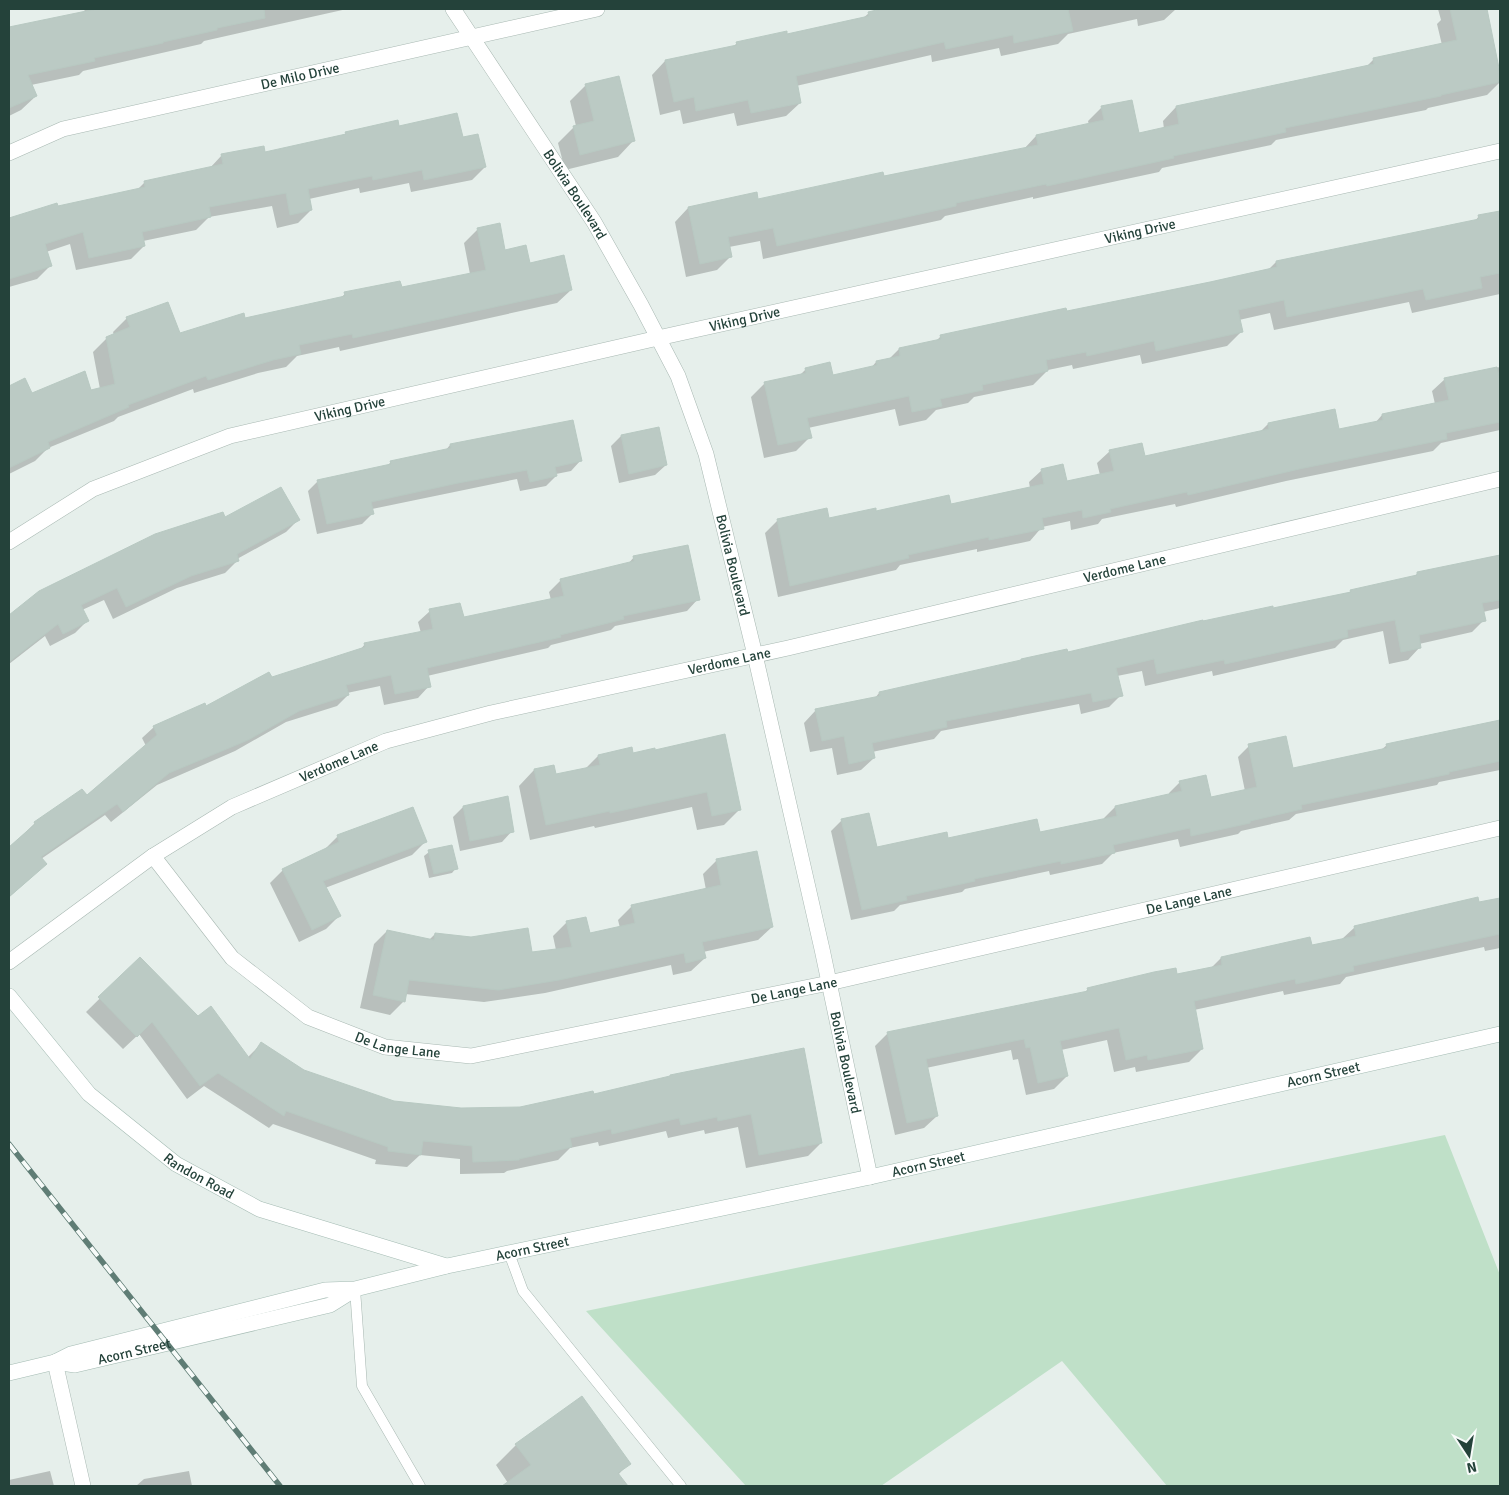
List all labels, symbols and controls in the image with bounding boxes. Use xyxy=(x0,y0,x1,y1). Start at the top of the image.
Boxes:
street label: De Milo Drive xyxy=(259,59,341,93)
street label: Bolivia Boulevard xyxy=(539,146,610,243)
street label: Viking Drive xyxy=(1103,215,1177,248)
street label: Viking Drive xyxy=(708,303,782,335)
street label: Viking Drive xyxy=(313,393,387,425)
street label: Bolivia Boulevard xyxy=(712,513,753,618)
street label: Verdome Lane xyxy=(1082,551,1168,587)
street label: Verdome Lane xyxy=(686,644,772,679)
street label: Verdome Lane xyxy=(297,737,381,786)
street label: De Lange Lane xyxy=(1144,882,1234,919)
street label: De Lange Lane xyxy=(750,973,839,1008)
street label: Bolivia Boulevard xyxy=(826,1010,864,1115)
street label: De Lange Lane xyxy=(352,1028,441,1062)
street label: Acorn Street xyxy=(1285,1058,1362,1091)
street label: Acorn Street xyxy=(890,1148,967,1181)
street label: Randon Road xyxy=(160,1149,237,1203)
street label: Acorn Street xyxy=(494,1233,571,1265)
street label: Acorn Street xyxy=(96,1335,173,1368)
north arrow xyxy=(1444,1430,1494,1480)
text: N xyxy=(1465,1458,1478,1477)

